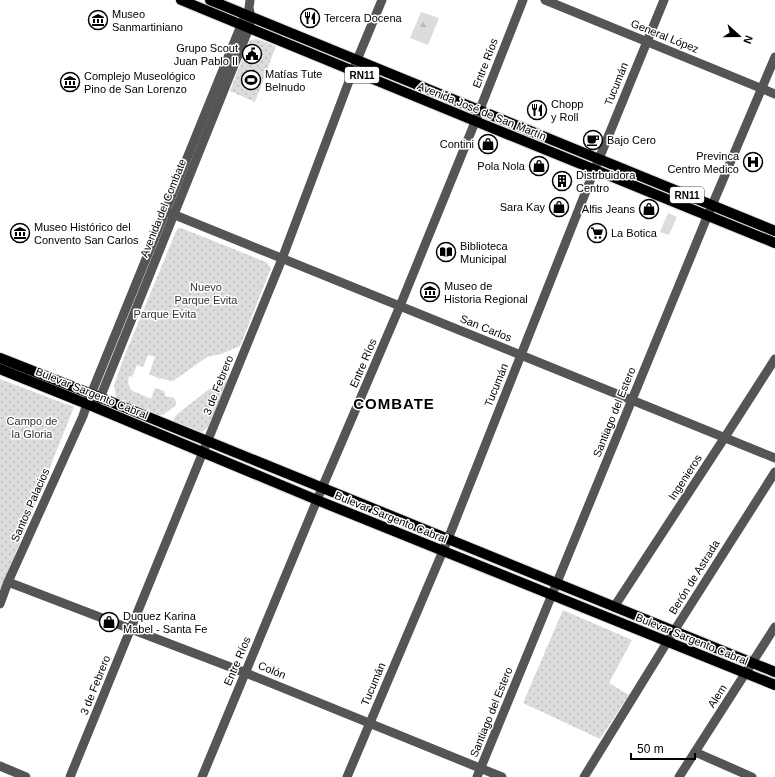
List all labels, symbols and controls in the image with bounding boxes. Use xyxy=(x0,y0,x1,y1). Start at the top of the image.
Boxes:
restaurant icon: Tercera Docena xyxy=(299,7,321,29)
place label: Museo Sanmartiniano xyxy=(112,8,183,33)
museum icon: Museo Sanmartiniano xyxy=(87,9,109,31)
place label: Tercera Docena xyxy=(324,12,403,24)
north arrow xyxy=(719,16,759,56)
street label: General López xyxy=(629,17,701,55)
text: N xyxy=(741,34,755,45)
street label: Entre Ríos xyxy=(470,36,500,89)
place label: Grupo Scout Juan Pablo II xyxy=(174,42,238,67)
public building icon: Grupo Scout Juan Pablo II xyxy=(241,43,263,65)
street label: Tucumán xyxy=(602,61,630,107)
road number: RN11 xyxy=(345,67,379,83)
place label: Matías Tute Belnudo xyxy=(265,68,322,93)
sports icon: Matías Tute Belnudo xyxy=(240,69,262,91)
place label: Complejo Museológico Pino de San Lorenzo xyxy=(84,70,195,95)
museum icon: Complejo Museológico Pino de San Lorenzo xyxy=(59,71,81,93)
street label: Avenida José de San Martín xyxy=(416,80,548,142)
place label: Chopp y Roll xyxy=(551,98,583,123)
restaurant icon: Chopp y Roll xyxy=(526,99,548,121)
cafe icon: Bajo Cero xyxy=(582,129,604,151)
shop icon: Contini xyxy=(477,133,499,155)
place label: Bajo Cero xyxy=(607,134,656,146)
place label: Contini xyxy=(440,138,474,150)
place label: Previnca Centro Medico xyxy=(667,150,740,175)
hospital icon: Previnca Centro Medico xyxy=(742,151,764,173)
shop icon: Pola Nola xyxy=(528,155,550,177)
street label: Avenida del Combate xyxy=(138,157,188,259)
place label: Pola Nola xyxy=(477,160,526,172)
place label: Distrbuidora Centro xyxy=(576,169,636,194)
building icon: Distrbuidora Centro xyxy=(551,170,573,192)
road number: RN11 xyxy=(670,187,704,203)
shop icon: Sara Kay xyxy=(548,196,570,218)
shop icon: Alfis Jeans xyxy=(638,198,660,220)
place label: Sara Kay xyxy=(500,201,545,213)
place label: Alfis Jeans xyxy=(582,203,635,215)
place label: Museo Histórico del Convento San Carlos xyxy=(34,221,139,246)
museum icon: Museo Histórico del Convento San Carlos xyxy=(9,222,31,244)
supermarket icon: La Botica xyxy=(586,222,608,244)
place label: La Botica xyxy=(611,227,658,239)
place label: Biblioteca Municipal xyxy=(460,240,509,265)
library icon: Biblioteca Municipal xyxy=(435,241,457,263)
place label: Museo de Historia Regional xyxy=(444,280,528,305)
park label: Nuevo Parque Evita xyxy=(175,281,238,306)
museum icon: Museo de Historia Regional xyxy=(419,281,441,303)
park label: Parque Evita xyxy=(134,308,197,320)
street label: San Carlos xyxy=(459,312,514,344)
street label: Entre Ríos xyxy=(347,336,379,389)
street label: 3 de Febrero xyxy=(201,354,235,416)
street label: Tucumán xyxy=(482,362,510,408)
street label: Bulevar Sargento Cabral xyxy=(34,365,150,421)
street label: Santiago del Estero xyxy=(590,365,638,459)
district label: COMBATE xyxy=(353,395,435,412)
park label: Campo de la Gloria xyxy=(7,415,57,440)
street label: Ingenieros xyxy=(666,452,704,502)
street label: Santos Palacios xyxy=(8,466,52,543)
street label: Bulevar Sargento Cabral xyxy=(333,489,449,545)
street label: Berón de Astrada xyxy=(666,537,722,616)
place label: Duquez Karina Mabel - Santa Fe xyxy=(123,610,207,635)
shop icon: Duquez Karina Mabel - Santa Fe xyxy=(98,611,120,633)
street label: Bulevar Sargento Cabral xyxy=(634,611,750,667)
street label: Entre Ríos xyxy=(221,634,253,687)
street label: 3 de Febrero xyxy=(78,654,112,716)
street label: Colón xyxy=(256,659,288,681)
street label: Tucumán xyxy=(359,661,387,707)
street label: Santiago del Estero xyxy=(467,665,515,759)
street label: Alem xyxy=(705,682,729,710)
scale bar xyxy=(631,735,695,761)
text: 50 m xyxy=(637,742,664,756)

